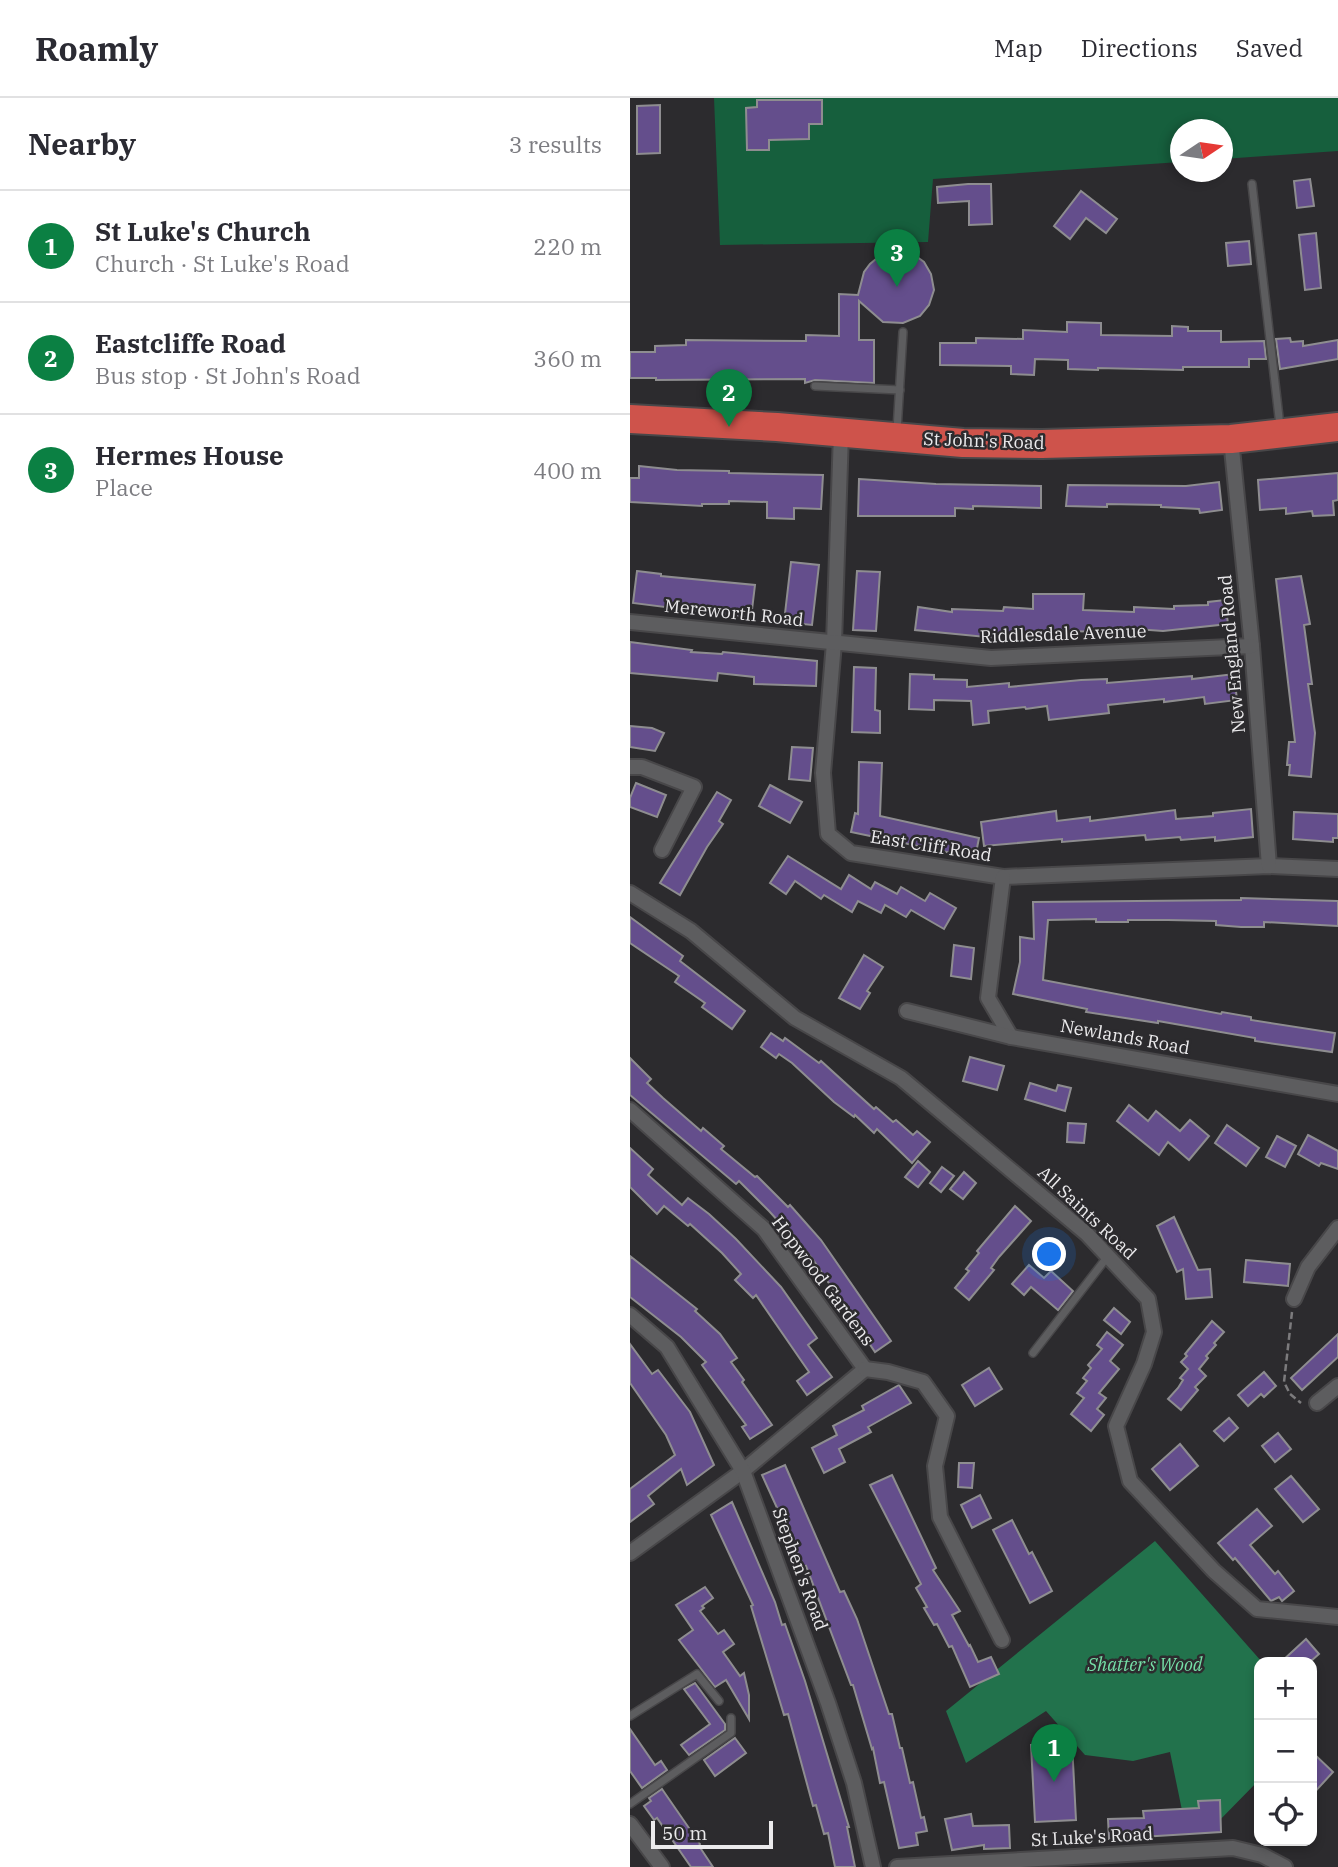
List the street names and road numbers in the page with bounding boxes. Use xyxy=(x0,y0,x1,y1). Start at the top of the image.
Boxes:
street label: St John's Road xyxy=(923,427,1045,454)
street label: New England Road xyxy=(1213,574,1250,734)
street label: Mereworth Road xyxy=(663,594,805,631)
street label: Riddlesdale Avenue xyxy=(979,619,1147,648)
street label: East Cliff Road xyxy=(869,825,994,866)
street label: Newlands Road xyxy=(1059,1014,1192,1059)
street label: All Saints Road xyxy=(1033,1161,1142,1264)
street label: Hopwood Gardens xyxy=(767,1211,880,1350)
street label: Stephen's Road xyxy=(768,1504,833,1634)
street label: St Luke's Road xyxy=(1030,1822,1154,1851)

